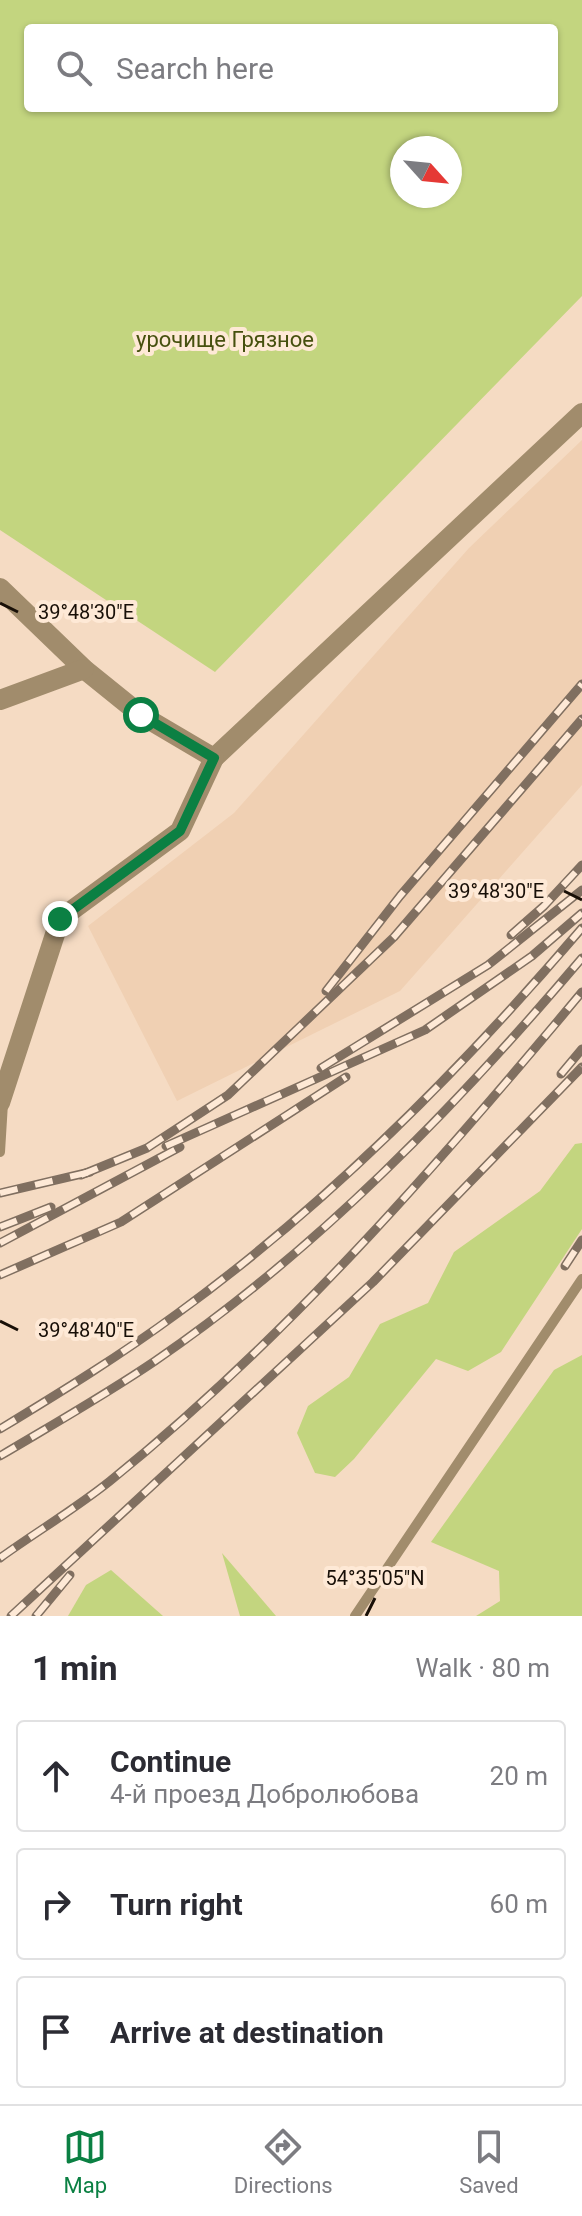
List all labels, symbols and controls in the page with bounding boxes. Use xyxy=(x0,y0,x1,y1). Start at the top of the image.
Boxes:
search box xyxy=(24,24,558,112)
icon: search xyxy=(52,46,96,90)
text: Search here xyxy=(116,51,274,86)
north arrow xyxy=(390,136,462,208)
park label: урочище Грязное xyxy=(136,327,314,352)
text: 39°48'30"E xyxy=(38,600,134,624)
route start xyxy=(123,697,159,733)
text: 39°48'30"E xyxy=(448,879,544,903)
route end xyxy=(42,901,78,937)
text: 39°48'40"E xyxy=(38,1318,134,1342)
text: 54°35'05"N xyxy=(325,1566,425,1590)
text: 1 min xyxy=(32,1648,117,1688)
text: Walk · 80 m xyxy=(416,1653,550,1683)
text: Continue xyxy=(110,1744,231,1779)
icon: ahead xyxy=(34,1754,78,1798)
text: 20 m xyxy=(490,1761,548,1791)
text: 4-й проезд Добролюбова xyxy=(110,1779,419,1809)
icon: right xyxy=(34,1882,78,1926)
text: Turn right xyxy=(110,1887,243,1922)
text: 60 m xyxy=(490,1889,548,1919)
icon: arrive xyxy=(34,2010,78,2054)
text: Arrive at destination xyxy=(110,2015,384,2050)
tab: Map xyxy=(63,2125,107,2198)
tab: Directions xyxy=(234,2125,333,2198)
tab: Saved xyxy=(459,2125,519,2198)

